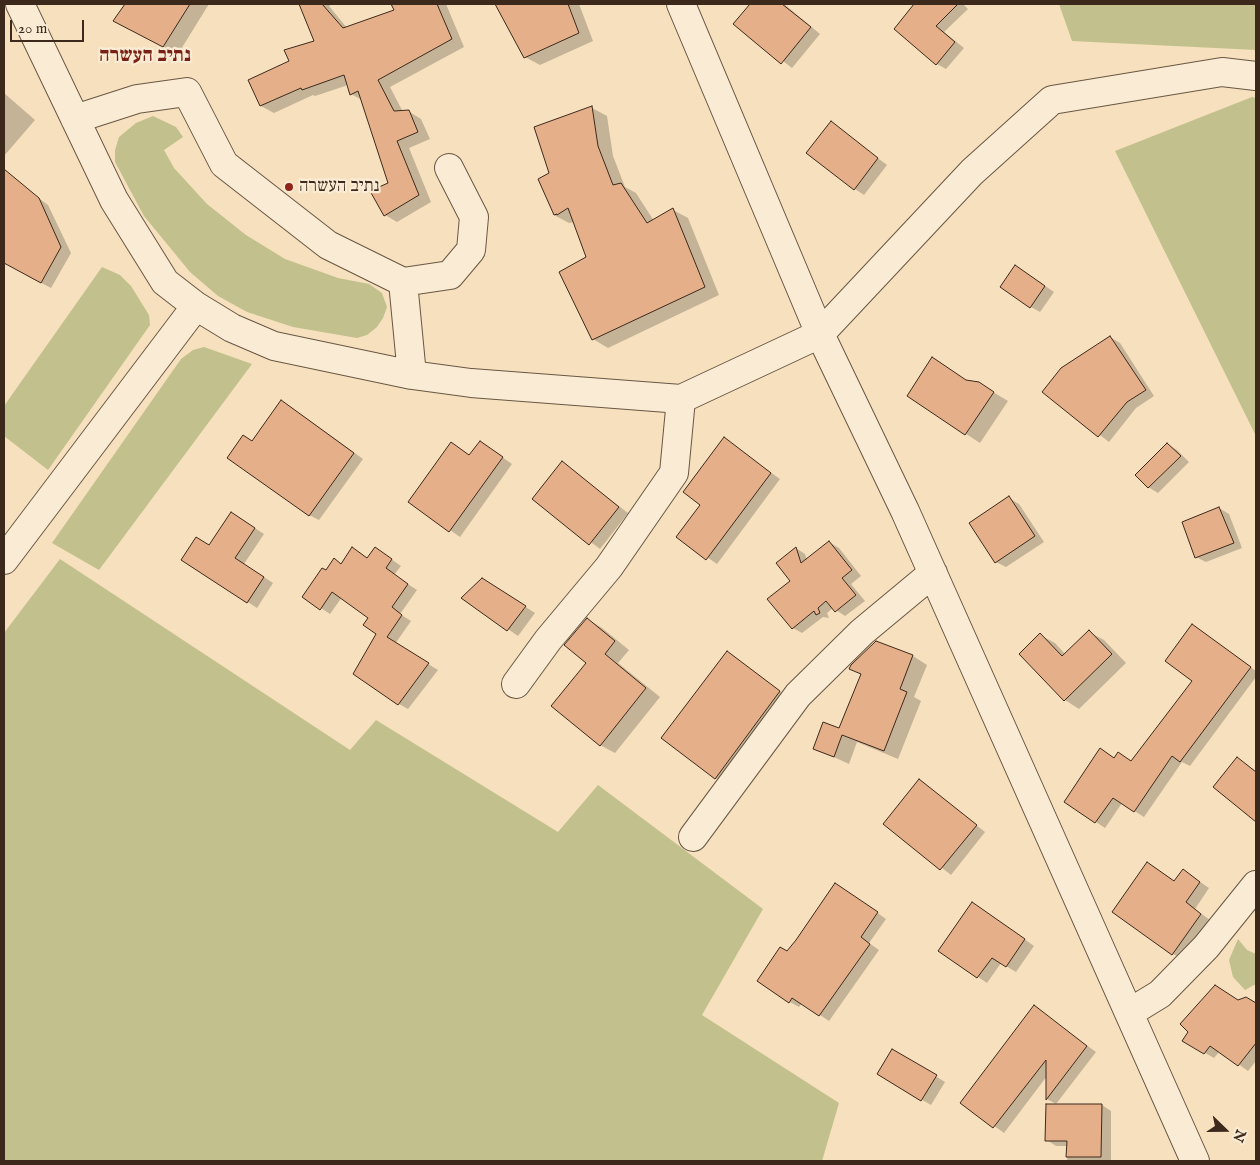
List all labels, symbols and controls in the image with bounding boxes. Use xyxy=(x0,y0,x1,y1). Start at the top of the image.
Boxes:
scale bar xyxy=(12,10,86,42)
text: 20 m xyxy=(18,19,47,38)
district label: נתיב העשרה xyxy=(99,45,191,69)
place label: נתיב העשרה xyxy=(299,176,380,198)
marker: נתיב העשרה xyxy=(283,181,295,193)
north arrow xyxy=(1200,1105,1250,1155)
text: N xyxy=(1228,1127,1250,1145)

